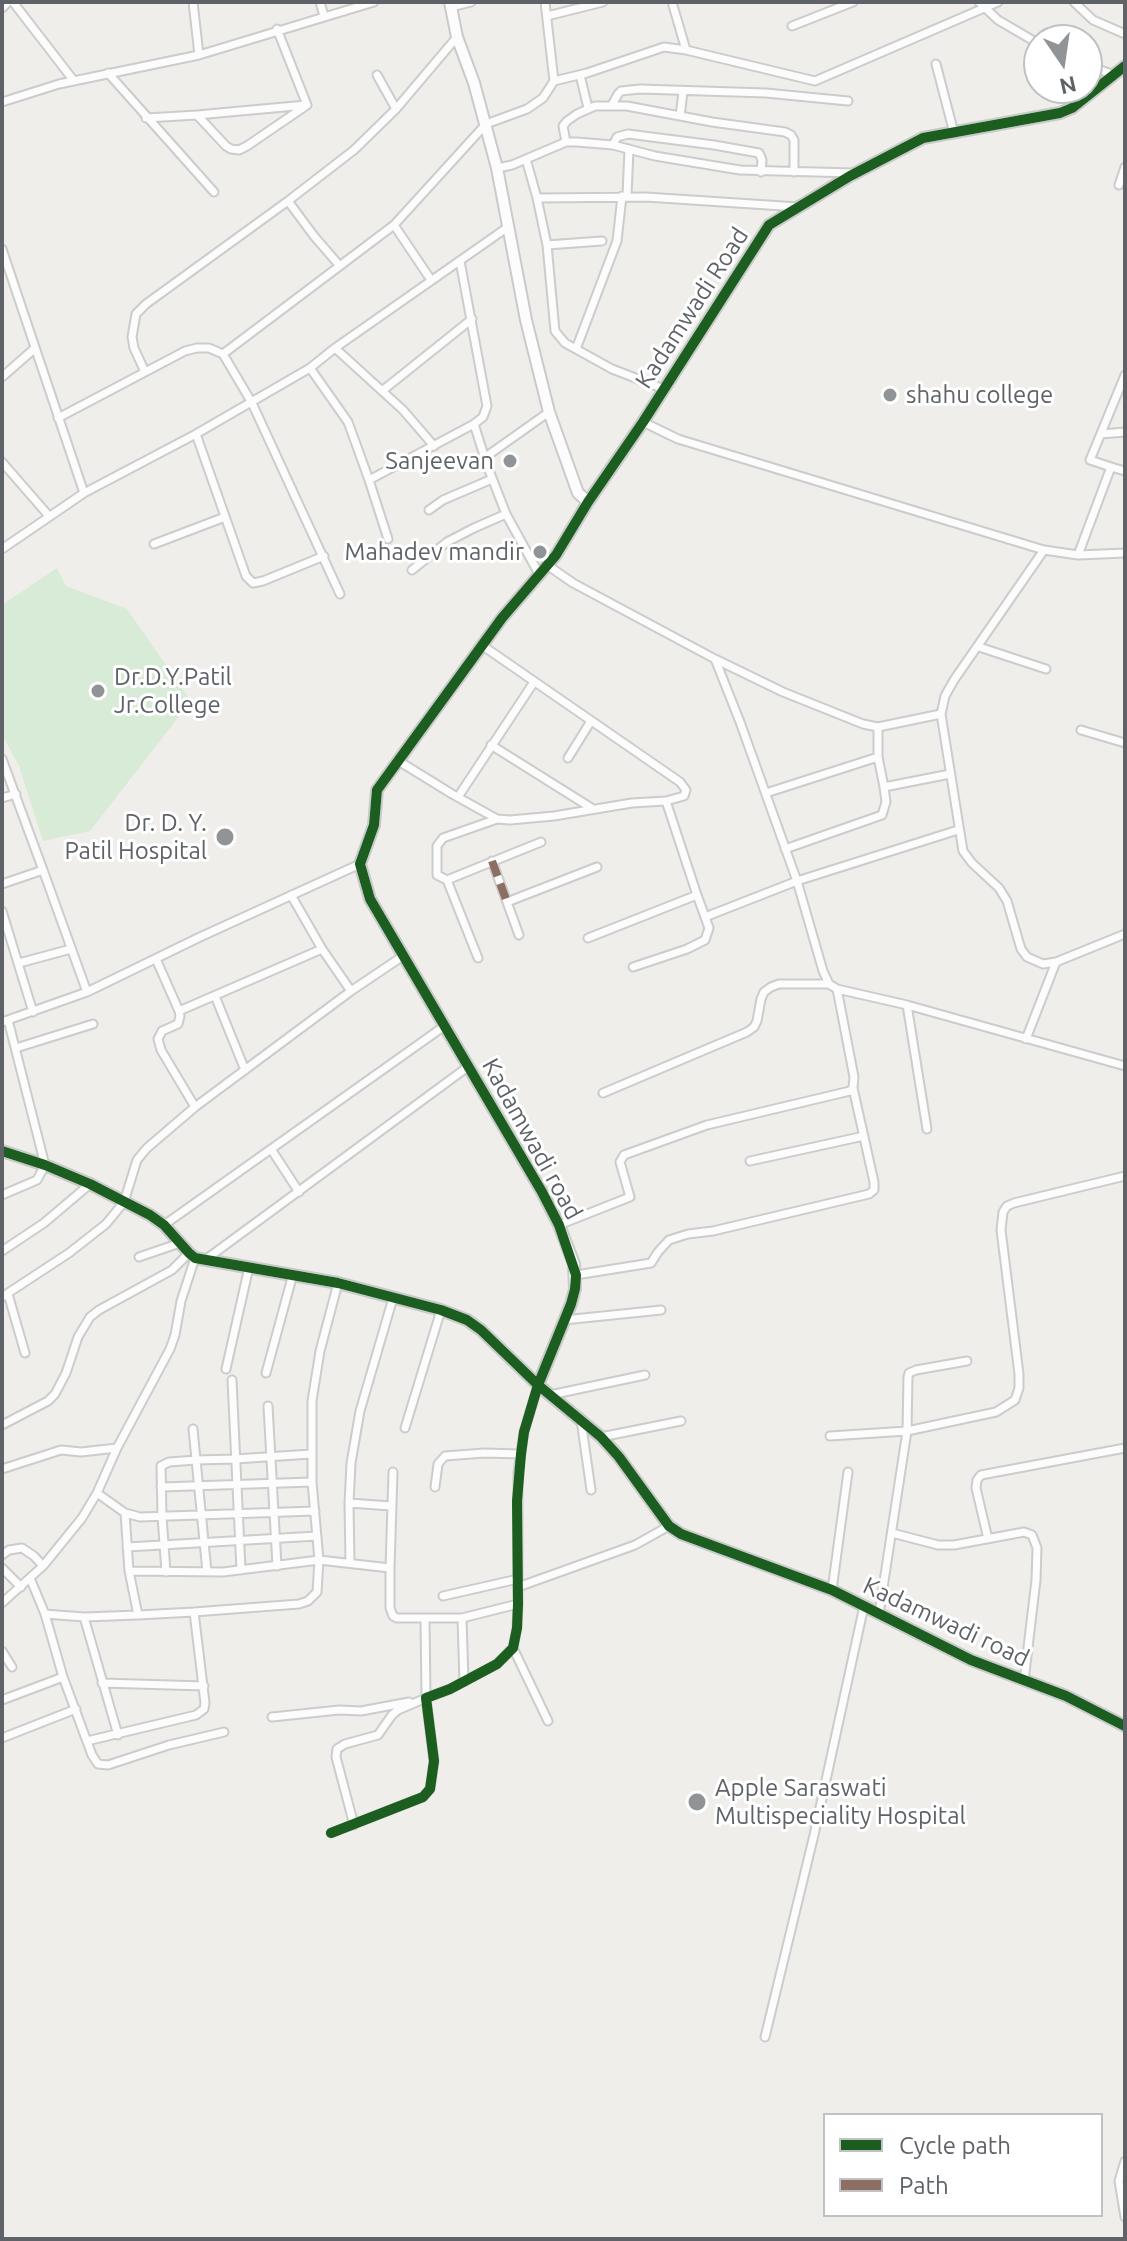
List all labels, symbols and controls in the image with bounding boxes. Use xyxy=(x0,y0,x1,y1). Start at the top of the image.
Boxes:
north arrow xyxy=(1023,24,1103,104)
text: N xyxy=(1057,72,1079,100)
street label: Kadamwadi Road xyxy=(629,222,755,394)
place label: shahu college xyxy=(906,381,1053,409)
marker: shahu college xyxy=(881,386,899,404)
place label: Sanjeevan xyxy=(385,447,494,475)
marker: Sanjeevan xyxy=(501,452,519,470)
place label: Mahadev mandir xyxy=(345,538,524,566)
marker: Mahadev mandir xyxy=(531,543,549,561)
place label: Dr.D.Y.Patil Jr.College xyxy=(114,663,232,719)
marker: Dr.D.Y.Patil Jr.College xyxy=(89,682,107,700)
place label: Dr. D. Y. Patil Hospital xyxy=(64,809,207,865)
marker: Dr. D. Y. Patil Hospital xyxy=(214,826,236,848)
street label: Kadamwadi road xyxy=(476,1053,588,1225)
street label: Kadamwadi road xyxy=(858,1571,1034,1673)
place label: Apple Saraswati Multispeciality Hospital xyxy=(715,1774,966,1830)
marker: Apple Saraswati Multispeciality Hospital xyxy=(686,1791,708,1813)
legend xyxy=(823,2113,1103,2217)
text: Cycle path xyxy=(899,2132,1011,2159)
text: Path xyxy=(899,2172,949,2199)

